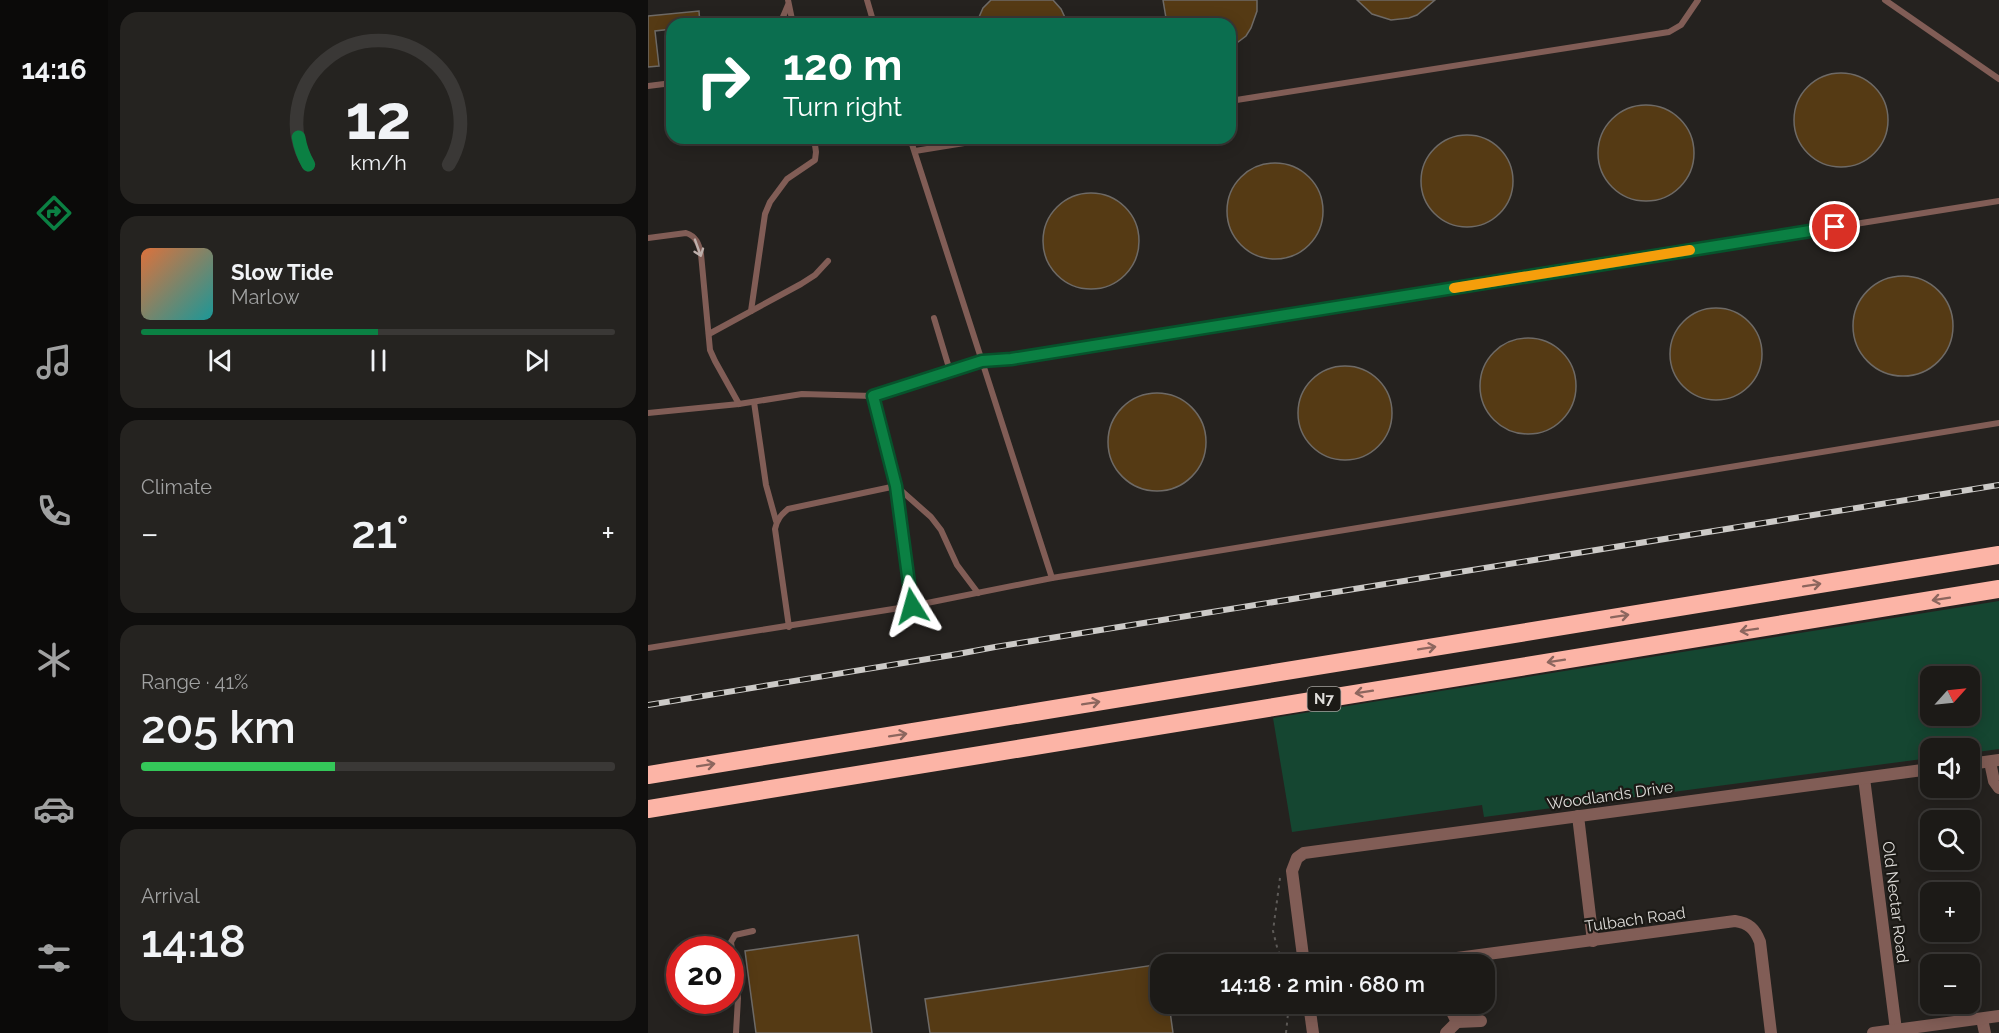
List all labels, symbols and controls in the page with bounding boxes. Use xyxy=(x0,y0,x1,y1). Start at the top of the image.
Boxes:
text: 120 m xyxy=(783,41,902,90)
icon: right xyxy=(684,42,762,120)
text: 14:16 xyxy=(21,54,87,85)
text: 12 xyxy=(345,80,411,154)
text: Turn right xyxy=(783,91,902,122)
text: km/h xyxy=(350,150,406,175)
icon: directions xyxy=(33,192,75,234)
pin xyxy=(1809,201,1860,252)
icon: arrive xyxy=(1818,210,1851,243)
one-way arrow xyxy=(693,238,704,256)
text: Slow Tide xyxy=(231,259,333,285)
text: Marlow xyxy=(231,285,300,309)
icon: music xyxy=(33,341,75,383)
icon: previous xyxy=(204,344,237,377)
icon: pause xyxy=(362,344,395,377)
icon: next xyxy=(520,344,553,377)
text: Climate xyxy=(141,475,212,499)
icon: phone xyxy=(33,490,75,532)
text: 21° xyxy=(351,506,409,559)
text: − xyxy=(141,514,159,553)
text: + xyxy=(601,514,615,553)
position arrow xyxy=(880,574,944,638)
one-way arrow xyxy=(1802,579,1822,590)
one-way arrow xyxy=(1932,593,1952,604)
one-way arrow xyxy=(1609,611,1629,622)
one-way arrow xyxy=(1739,625,1759,636)
icon: climate xyxy=(33,639,75,681)
one-way arrow xyxy=(1417,643,1437,654)
one-way arrow xyxy=(1547,656,1567,667)
north arrow xyxy=(1920,666,1980,726)
map controls xyxy=(1920,666,1980,1014)
text: Range · 41% xyxy=(141,670,248,694)
road number: N7 xyxy=(1308,687,1340,711)
one-way arrow xyxy=(1354,687,1374,698)
one-way arrow xyxy=(1080,697,1100,708)
text: 205 km xyxy=(141,701,296,754)
one-way arrow xyxy=(888,729,908,740)
button: sound xyxy=(1920,738,1980,798)
one-way arrow xyxy=(695,760,715,771)
street label: Woodlands Drive xyxy=(1546,777,1674,814)
icon: car xyxy=(33,788,75,830)
button: search xyxy=(1920,810,1980,870)
street label: Old Nectar Road xyxy=(1879,840,1912,964)
button: + xyxy=(1920,882,1980,942)
text: Arrival xyxy=(141,884,200,908)
street label: Tulbach Road xyxy=(1584,903,1687,936)
text: 14:18 xyxy=(141,915,246,968)
speed limit sign: 20 xyxy=(666,936,744,1014)
icon: filters xyxy=(33,937,75,979)
button: − xyxy=(1920,954,1980,1014)
text: 14:18 · 2 min · 680 m xyxy=(1220,971,1425,997)

